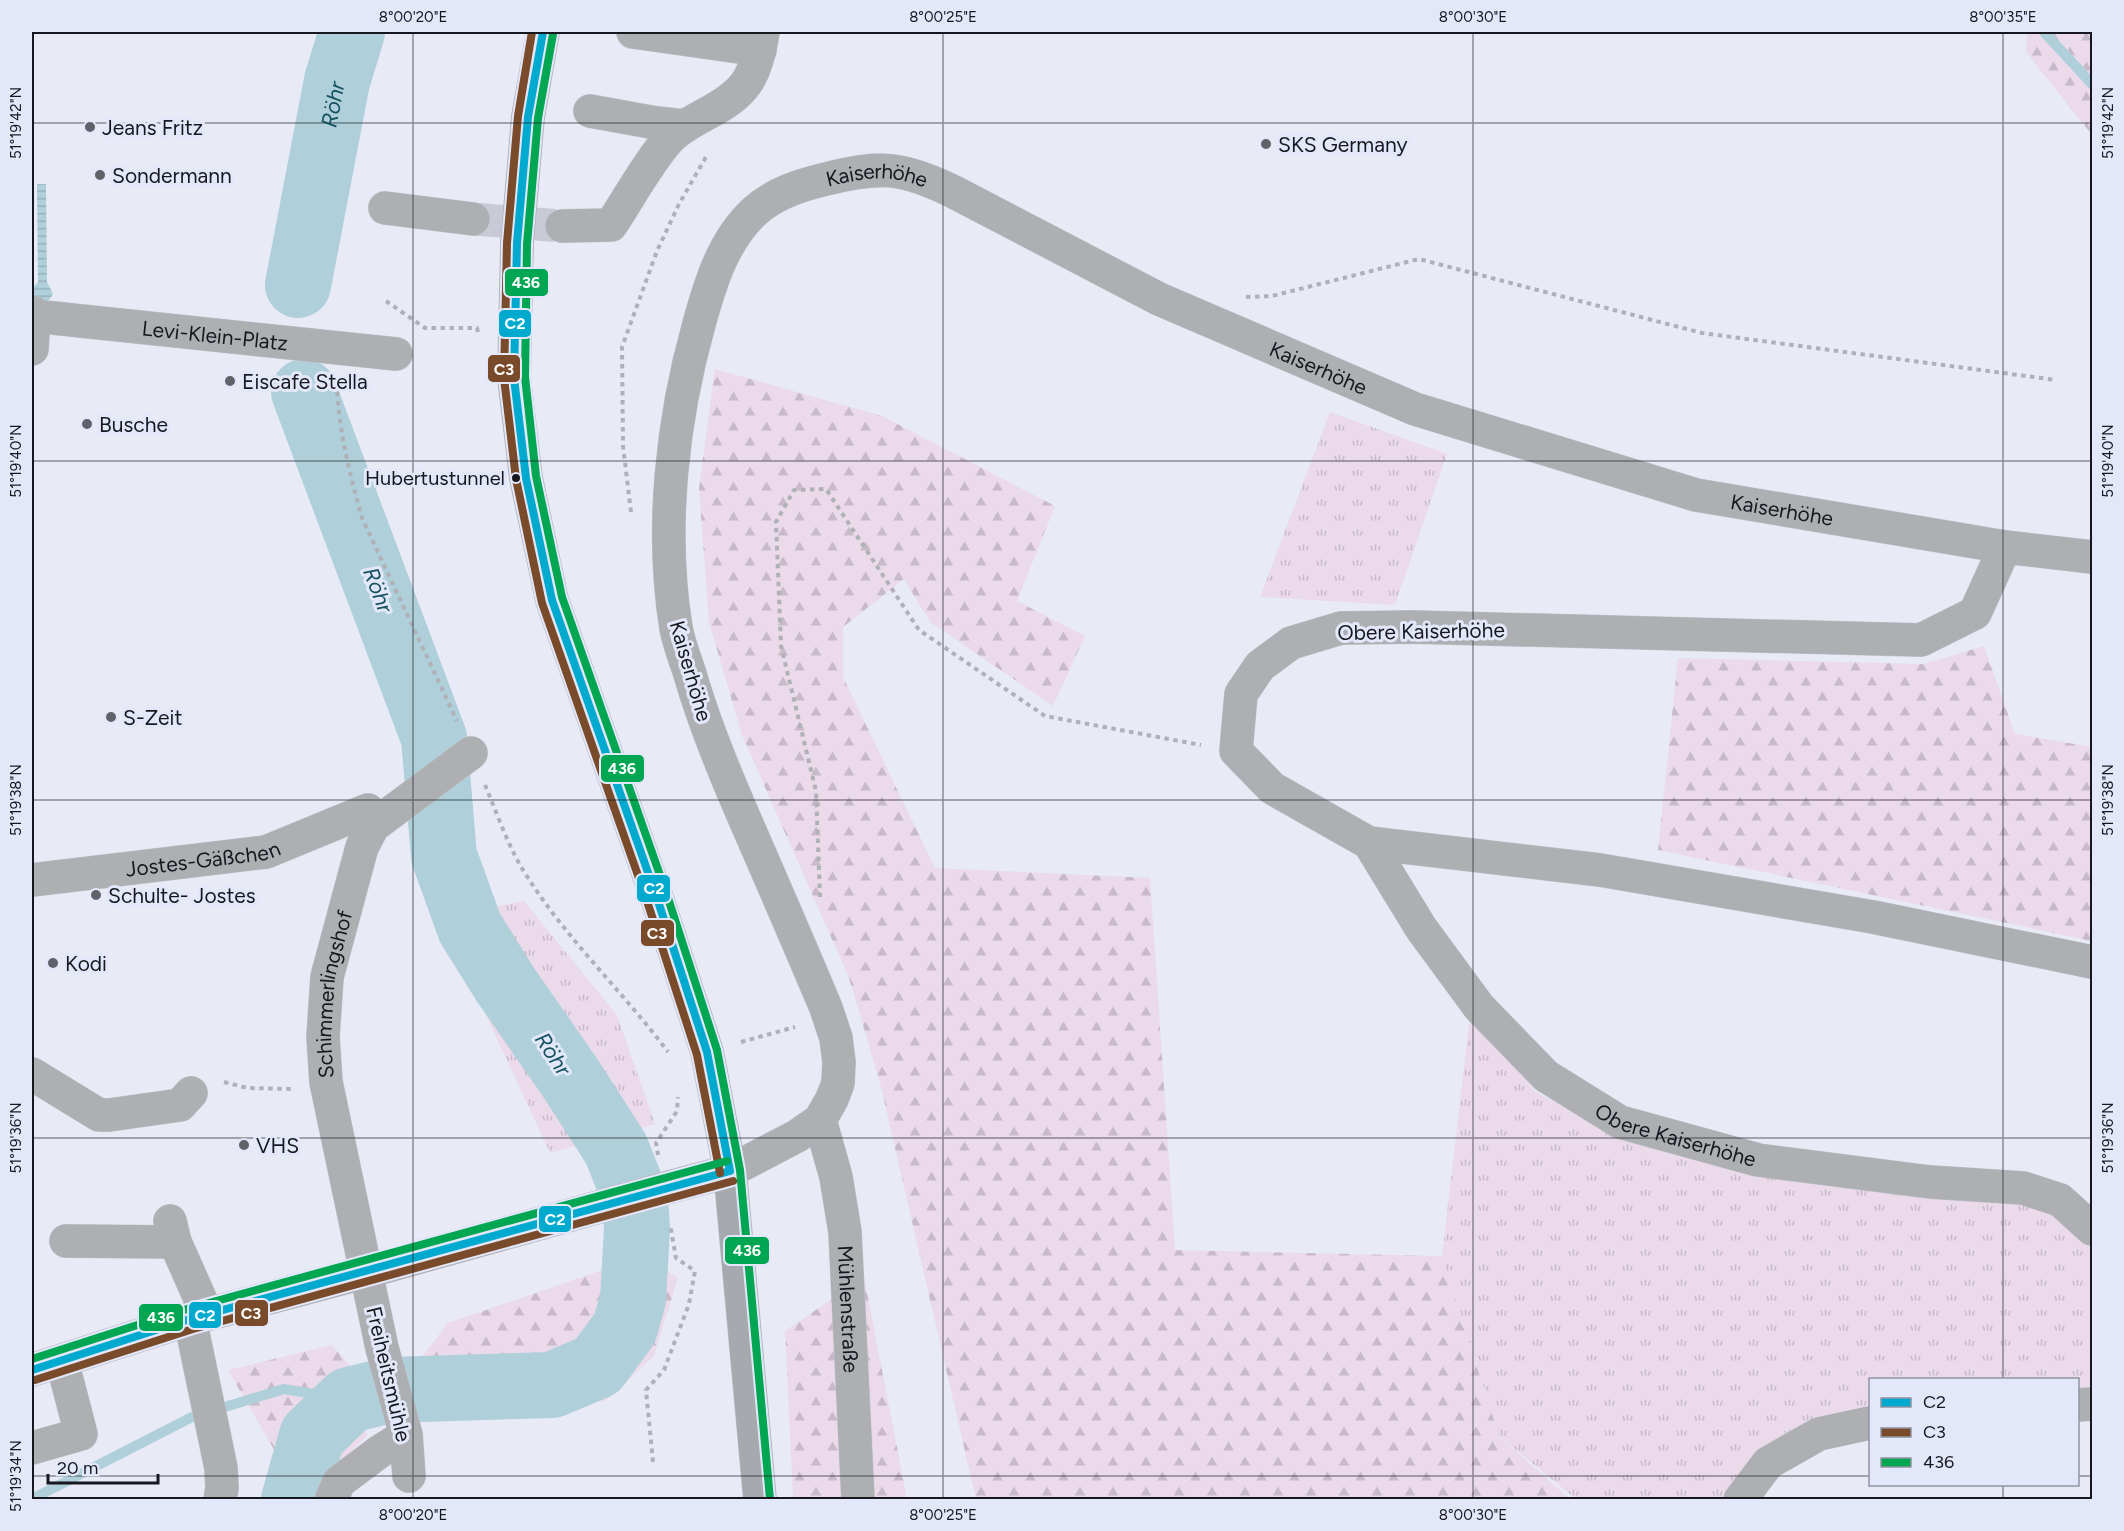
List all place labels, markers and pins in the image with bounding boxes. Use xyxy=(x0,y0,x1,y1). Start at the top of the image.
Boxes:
place label: Jeans Fritz xyxy=(102,115,203,140)
marker: Jeans Fritz xyxy=(83,120,97,134)
place label: SKS Germany xyxy=(1278,132,1408,157)
marker: SKS Germany xyxy=(1259,137,1273,151)
place label: Sondermann xyxy=(112,163,232,188)
marker: Sondermann xyxy=(93,168,107,182)
place label: Eiscafe Stella xyxy=(242,369,368,394)
marker: Eiscafe Stella xyxy=(223,374,237,388)
place label: Busche xyxy=(99,412,168,437)
marker: Busche xyxy=(80,417,94,431)
place label: Hubertustunnel xyxy=(365,466,505,490)
marker: Hubertustunnel xyxy=(510,472,522,484)
place label: S-Zeit xyxy=(123,705,182,730)
marker: S-Zeit xyxy=(104,710,118,724)
place label: Schulte- Jostes xyxy=(108,883,256,908)
marker: Schulte- Jostes xyxy=(89,888,103,902)
place label: Kodi xyxy=(65,951,107,976)
marker: Kodi xyxy=(46,956,60,970)
place label: VHS xyxy=(256,1133,299,1158)
marker: VHS xyxy=(237,1138,251,1152)

